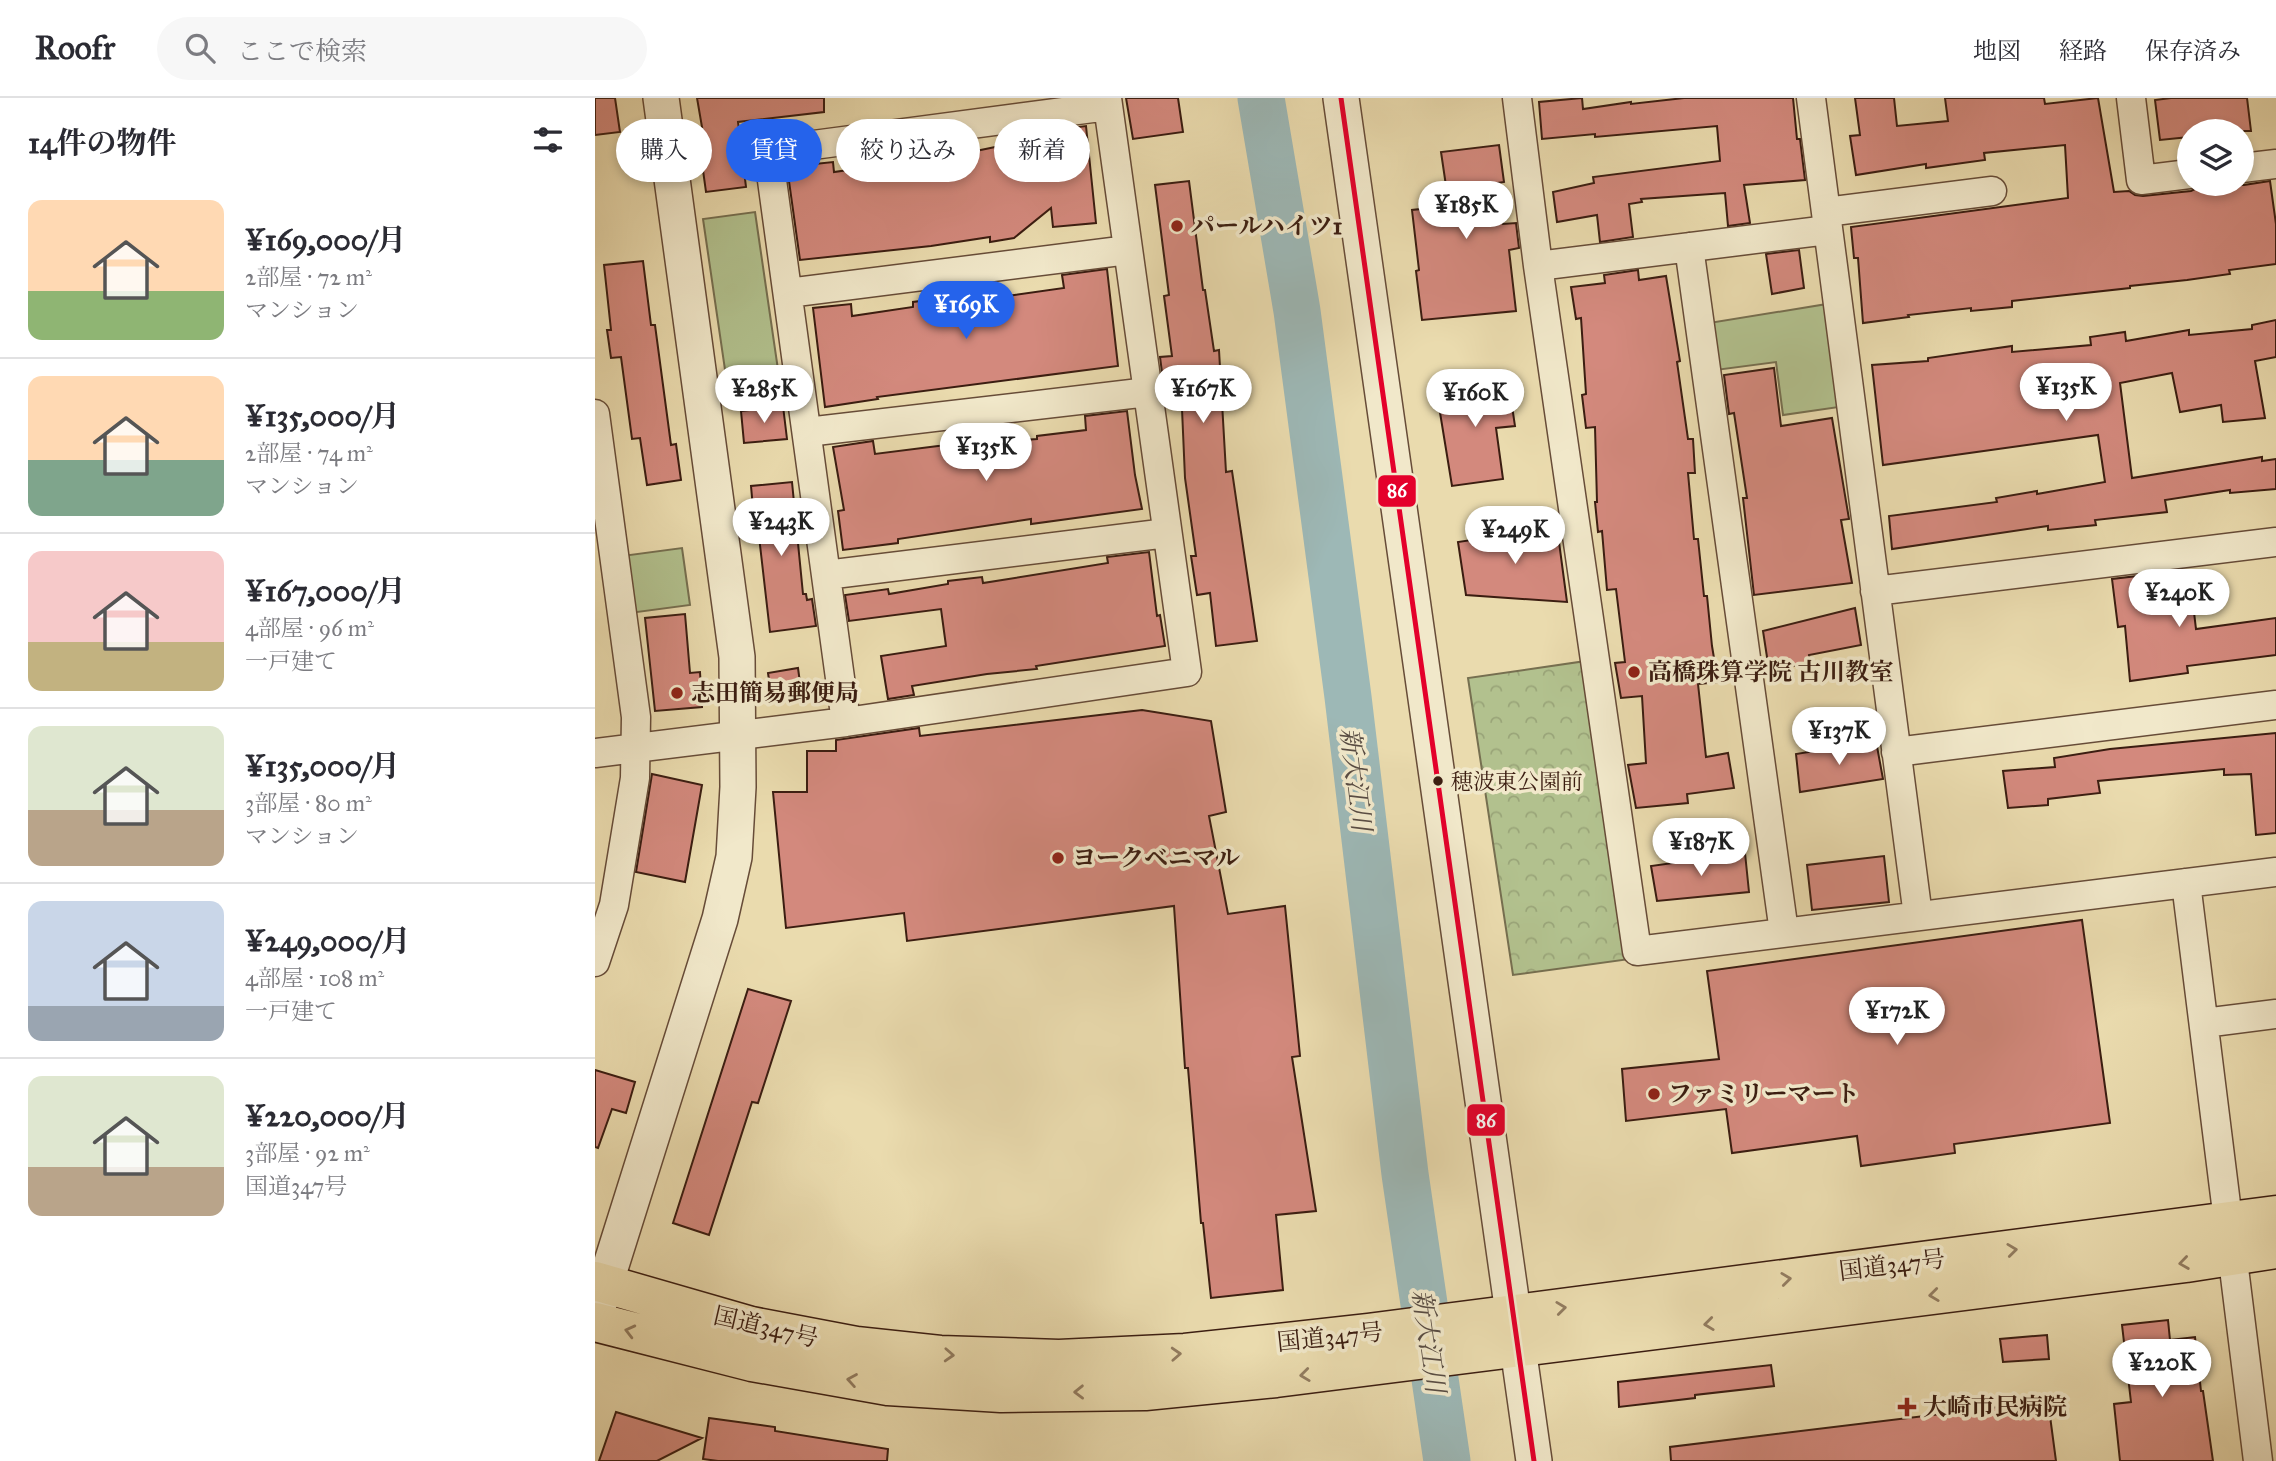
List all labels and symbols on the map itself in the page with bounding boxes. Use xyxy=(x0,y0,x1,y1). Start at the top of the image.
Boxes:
pin: ¥185K xyxy=(1417,181,1515,241)
place label: パールハイツ1 xyxy=(1191,211,1343,241)
marker: パールハイツ1 xyxy=(1169,218,1185,234)
pin: ¥169K xyxy=(917,282,1015,341)
pin: ¥135K xyxy=(2017,364,2115,423)
pin: ¥285K xyxy=(715,366,813,425)
pin: ¥167K xyxy=(1154,366,1252,425)
pin: ¥160K xyxy=(1426,370,1524,429)
pin: ¥135K xyxy=(937,424,1035,483)
line badge: 86 xyxy=(1377,474,1417,508)
text: 86 xyxy=(1387,479,1408,502)
pin: ¥243K xyxy=(732,498,830,558)
pin: ¥249K xyxy=(1466,506,1564,566)
pin: ¥240K xyxy=(2130,570,2228,629)
place label: 高橋珠算学院 古川教室 xyxy=(1648,657,1893,687)
marker: 高橋珠算学院 古川教室 xyxy=(1626,664,1642,680)
place label: 志田簡易郵便局 xyxy=(691,678,859,708)
marker: 志田簡易郵便局 xyxy=(669,685,685,701)
pin: ¥137K xyxy=(1790,708,1888,767)
water label: 新大江川 xyxy=(1334,725,1379,836)
place label: 穂波東公園前 xyxy=(1451,768,1583,795)
marker: 穂波東公園前 xyxy=(1431,774,1445,788)
pin: ¥187K xyxy=(1652,818,1750,878)
place label: ヨークベニマル xyxy=(1072,843,1240,873)
marker: ヨークベニマル xyxy=(1050,850,1066,866)
pin: ¥172K xyxy=(1848,988,1946,1047)
place label: ファミリーマート xyxy=(1668,1079,1860,1109)
marker: ファミリーマート xyxy=(1646,1086,1662,1102)
line badge: 86 xyxy=(1466,1103,1506,1137)
text: 86 xyxy=(1476,1109,1497,1132)
one-way arrow xyxy=(2006,1242,2018,1257)
street label: 国道347号 xyxy=(1837,1244,1947,1286)
one-way arrow xyxy=(2178,1255,2190,1270)
one-way arrow xyxy=(1780,1272,1792,1287)
water label: 新大江川 xyxy=(1406,1287,1452,1398)
one-way arrow xyxy=(1928,1287,1940,1302)
street label: 国道347号 xyxy=(711,1300,821,1354)
one-way arrow xyxy=(1555,1301,1566,1316)
one-way arrow xyxy=(1703,1316,1715,1331)
street label: 国道347号 xyxy=(1275,1317,1385,1357)
one-way arrow xyxy=(624,1325,636,1339)
pin: ¥220K xyxy=(2113,1340,2211,1399)
one-way arrow xyxy=(1171,1346,1182,1361)
one-way arrow xyxy=(943,1347,954,1362)
one-way arrow xyxy=(1300,1367,1311,1382)
one-way arrow xyxy=(846,1373,858,1388)
one-way arrow xyxy=(1073,1384,1083,1400)
place label: 大崎市民病院 xyxy=(1923,1392,2067,1422)
marker: 大崎市民病院 xyxy=(1897,1397,1917,1417)

